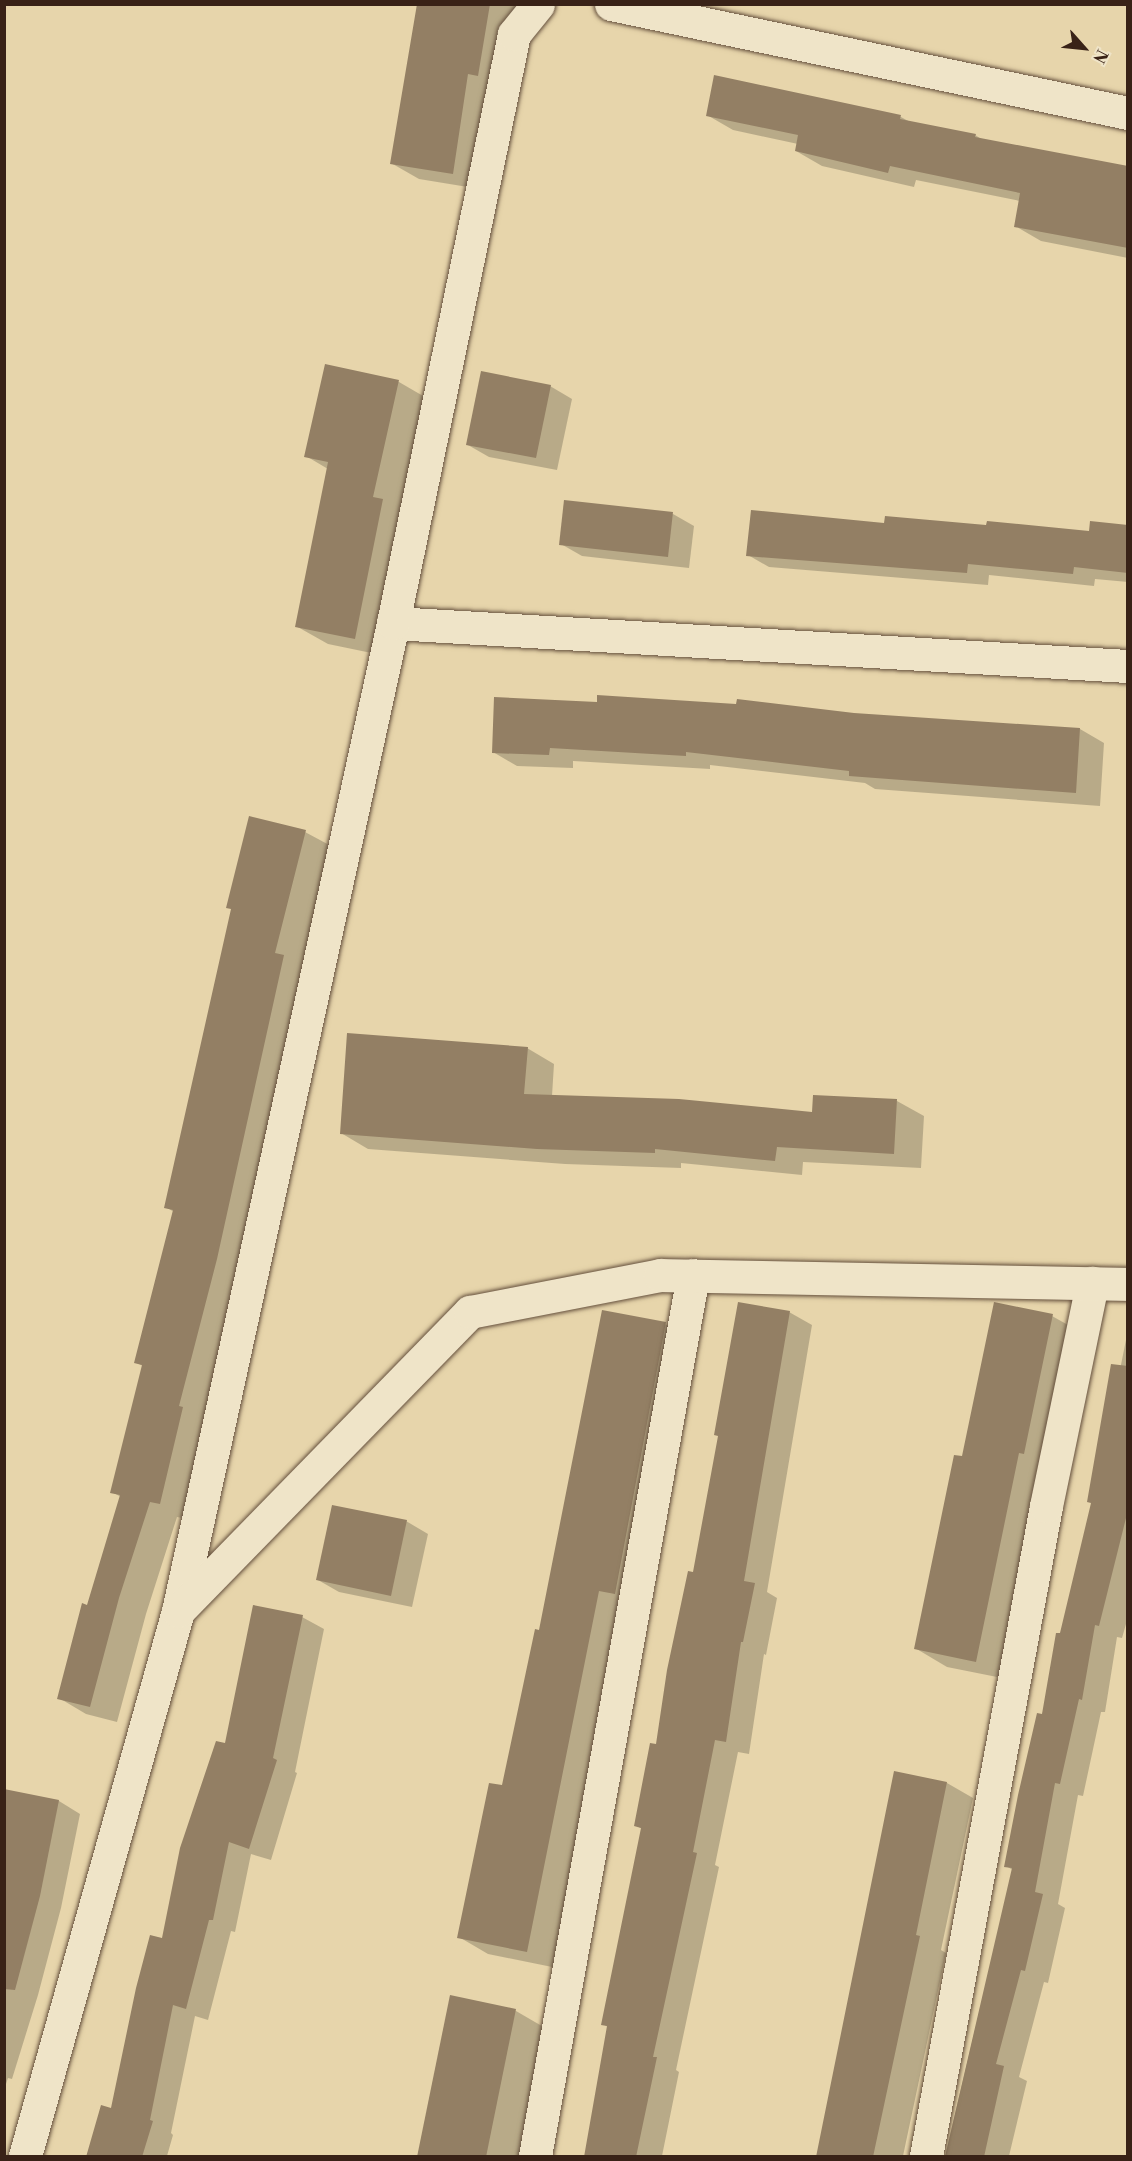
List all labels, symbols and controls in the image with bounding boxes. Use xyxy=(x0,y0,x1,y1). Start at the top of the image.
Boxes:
north arrow xyxy=(1054,18,1114,78)
text: N xyxy=(1088,46,1112,66)

